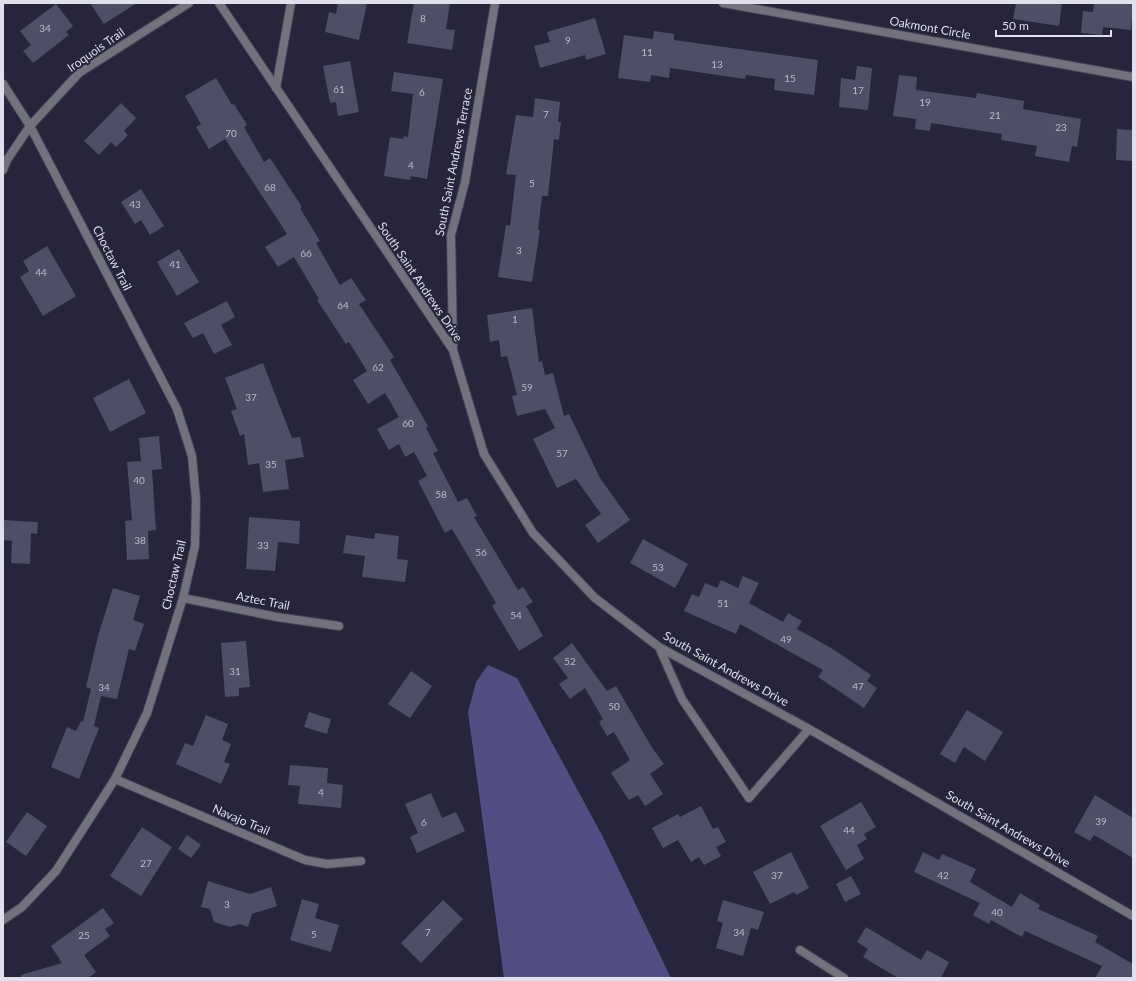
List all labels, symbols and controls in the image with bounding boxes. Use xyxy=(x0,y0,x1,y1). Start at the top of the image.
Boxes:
house number: 8 xyxy=(420,12,426,24)
scale bar xyxy=(996,12,1111,38)
street label: Oakmont Circle xyxy=(888,13,972,42)
text: 50 m xyxy=(1002,18,1029,33)
house number: 34 xyxy=(39,22,51,34)
street label: Iroquois Trail xyxy=(64,24,127,75)
house number: 9 xyxy=(565,34,571,46)
house number: 11 xyxy=(641,46,653,58)
house number: 13 xyxy=(711,58,723,70)
house number: 15 xyxy=(784,72,796,84)
house number: 61 xyxy=(333,83,345,95)
house number: 17 xyxy=(852,84,864,96)
house number: 6 xyxy=(419,86,425,98)
street label: South Saint Andrews Terrace xyxy=(432,87,475,237)
house number: 19 xyxy=(919,96,931,108)
house number: 7 xyxy=(543,108,549,120)
house number: 21 xyxy=(989,109,1001,121)
house number: 23 xyxy=(1055,121,1067,133)
house number: 70 xyxy=(225,127,237,139)
house number: 4 xyxy=(408,159,414,171)
house number: 5 xyxy=(529,177,535,189)
house number: 68 xyxy=(264,181,276,193)
house number: 43 xyxy=(129,198,141,210)
street label: South Saint Andrews Drive xyxy=(375,219,466,344)
street label: Choctaw Trail xyxy=(90,223,135,293)
house number: 3 xyxy=(516,244,522,256)
house number: 66 xyxy=(300,247,312,259)
house number: 41 xyxy=(169,258,181,270)
house number: 44 xyxy=(35,266,47,278)
house number: 64 xyxy=(337,299,349,311)
house number: 1 xyxy=(512,313,518,325)
house number: 62 xyxy=(372,361,384,373)
house number: 59 xyxy=(521,381,533,393)
house number: 37 xyxy=(245,391,257,403)
house number: 60 xyxy=(402,417,414,429)
house number: 57 xyxy=(556,447,568,459)
house number: 35 xyxy=(265,458,277,470)
house number: 40 xyxy=(133,474,145,486)
house number: 58 xyxy=(435,488,447,500)
house number: 38 xyxy=(134,534,146,546)
street label: Choctaw Trail xyxy=(158,539,189,611)
house number: 33 xyxy=(257,539,269,551)
house number: 56 xyxy=(475,546,487,558)
house number: 53 xyxy=(652,561,664,573)
street label: Aztec Trail xyxy=(235,588,291,613)
house number: 51 xyxy=(717,597,729,609)
house number: 54 xyxy=(510,609,522,621)
street label: South Saint Andrews Drive xyxy=(661,628,792,709)
house number: 49 xyxy=(780,633,792,645)
house number: 52 xyxy=(564,655,576,667)
house number: 31 xyxy=(229,665,241,677)
house number: 47 xyxy=(852,680,864,692)
house number: 34 xyxy=(98,681,110,693)
house number: 50 xyxy=(608,700,620,712)
house number: 4 xyxy=(318,786,324,798)
street label: South Saint Andrews Drive xyxy=(943,787,1073,870)
street label: Navajo Trail xyxy=(210,801,272,838)
house number: 39 xyxy=(1095,815,1107,827)
house number: 6 xyxy=(421,816,427,828)
house number: 44 xyxy=(843,824,855,836)
house number: 27 xyxy=(140,857,152,869)
house number: 37 xyxy=(771,869,783,881)
house number: 42 xyxy=(937,869,949,881)
house number: 3 xyxy=(224,898,230,910)
house number: 40 xyxy=(991,906,1003,918)
house number: 7 xyxy=(425,926,431,938)
house number: 34 xyxy=(733,926,745,938)
house number: 5 xyxy=(311,928,317,940)
house number: 25 xyxy=(78,929,90,941)

